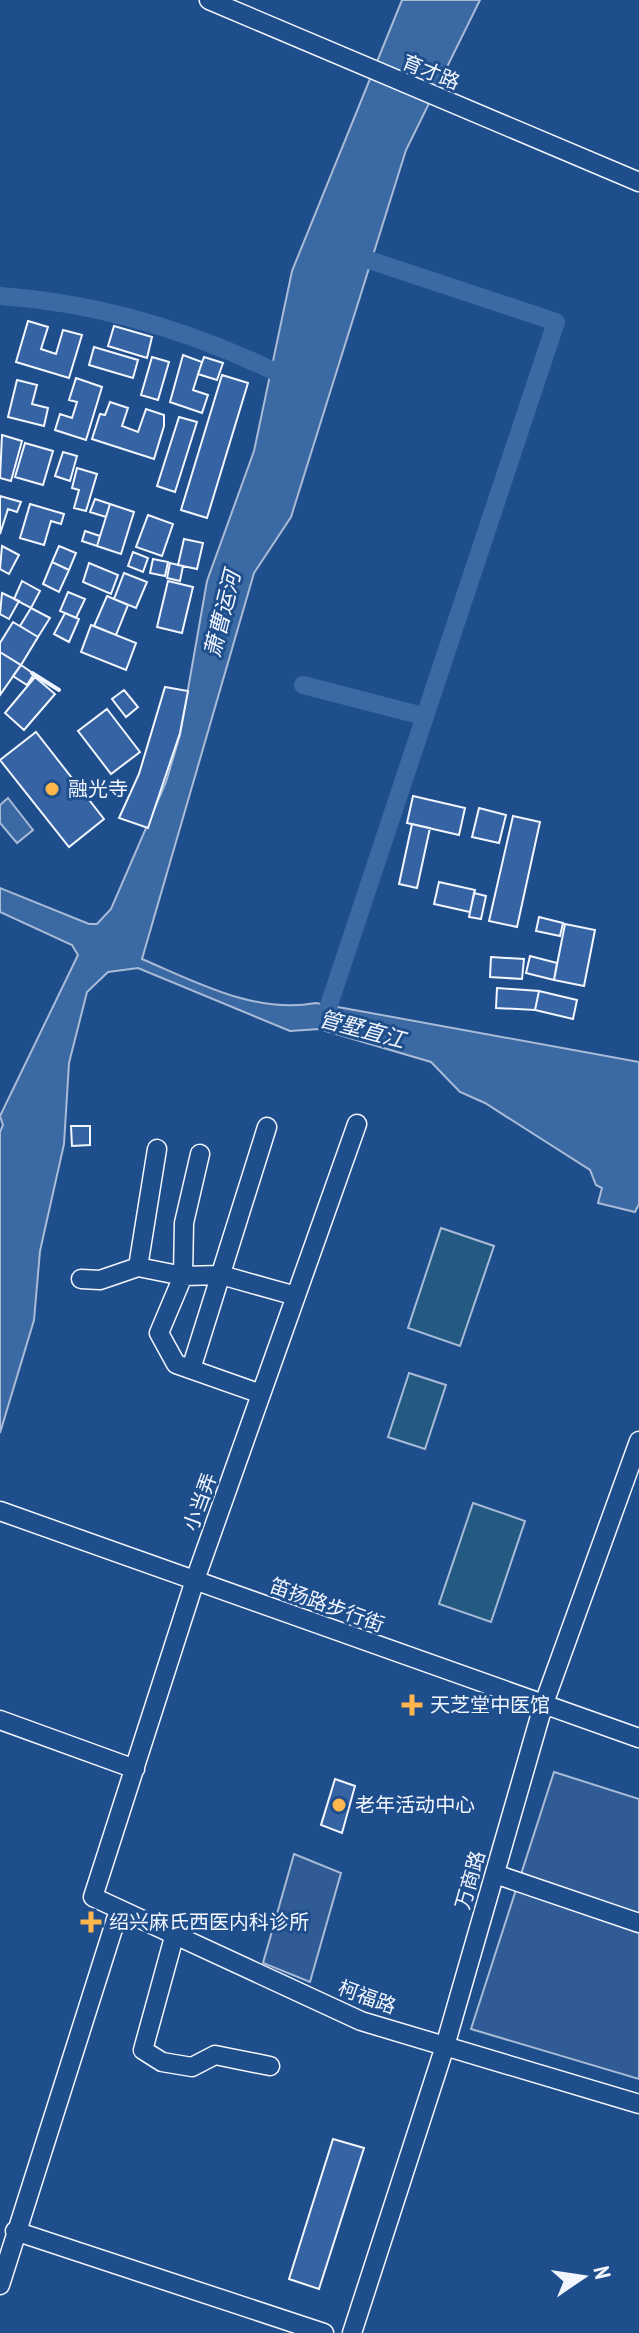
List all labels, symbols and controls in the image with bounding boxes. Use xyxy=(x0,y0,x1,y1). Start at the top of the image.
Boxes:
street label: 育才路 xyxy=(398,49,464,95)
water label: 萧曹运河 xyxy=(198,564,247,660)
place label: 融光寺 xyxy=(68,776,128,802)
marker: 融光寺 xyxy=(43,780,61,798)
water label: 管墅直江 xyxy=(316,1004,410,1054)
street label: 小当弄 xyxy=(178,1469,222,1535)
street label: 笛扬路步行街 xyxy=(266,1572,388,1638)
place label: 天芝堂中医馆 xyxy=(430,1692,550,1718)
marker: 天芝堂中医馆 xyxy=(401,1694,423,1716)
place label: 老年活动中心 xyxy=(355,1792,475,1818)
marker: 老年活动中心 xyxy=(330,1796,348,1814)
street label: 万商路 xyxy=(449,1848,491,1912)
place label: 绍兴麻氏西医内科诊所 xyxy=(109,1909,309,1935)
marker: 绍兴麻氏西医内科诊所 xyxy=(80,1911,102,1933)
street label: 柯福路 xyxy=(334,1975,400,2019)
north arrow xyxy=(543,2237,623,2317)
text: N xyxy=(588,2264,617,2281)

